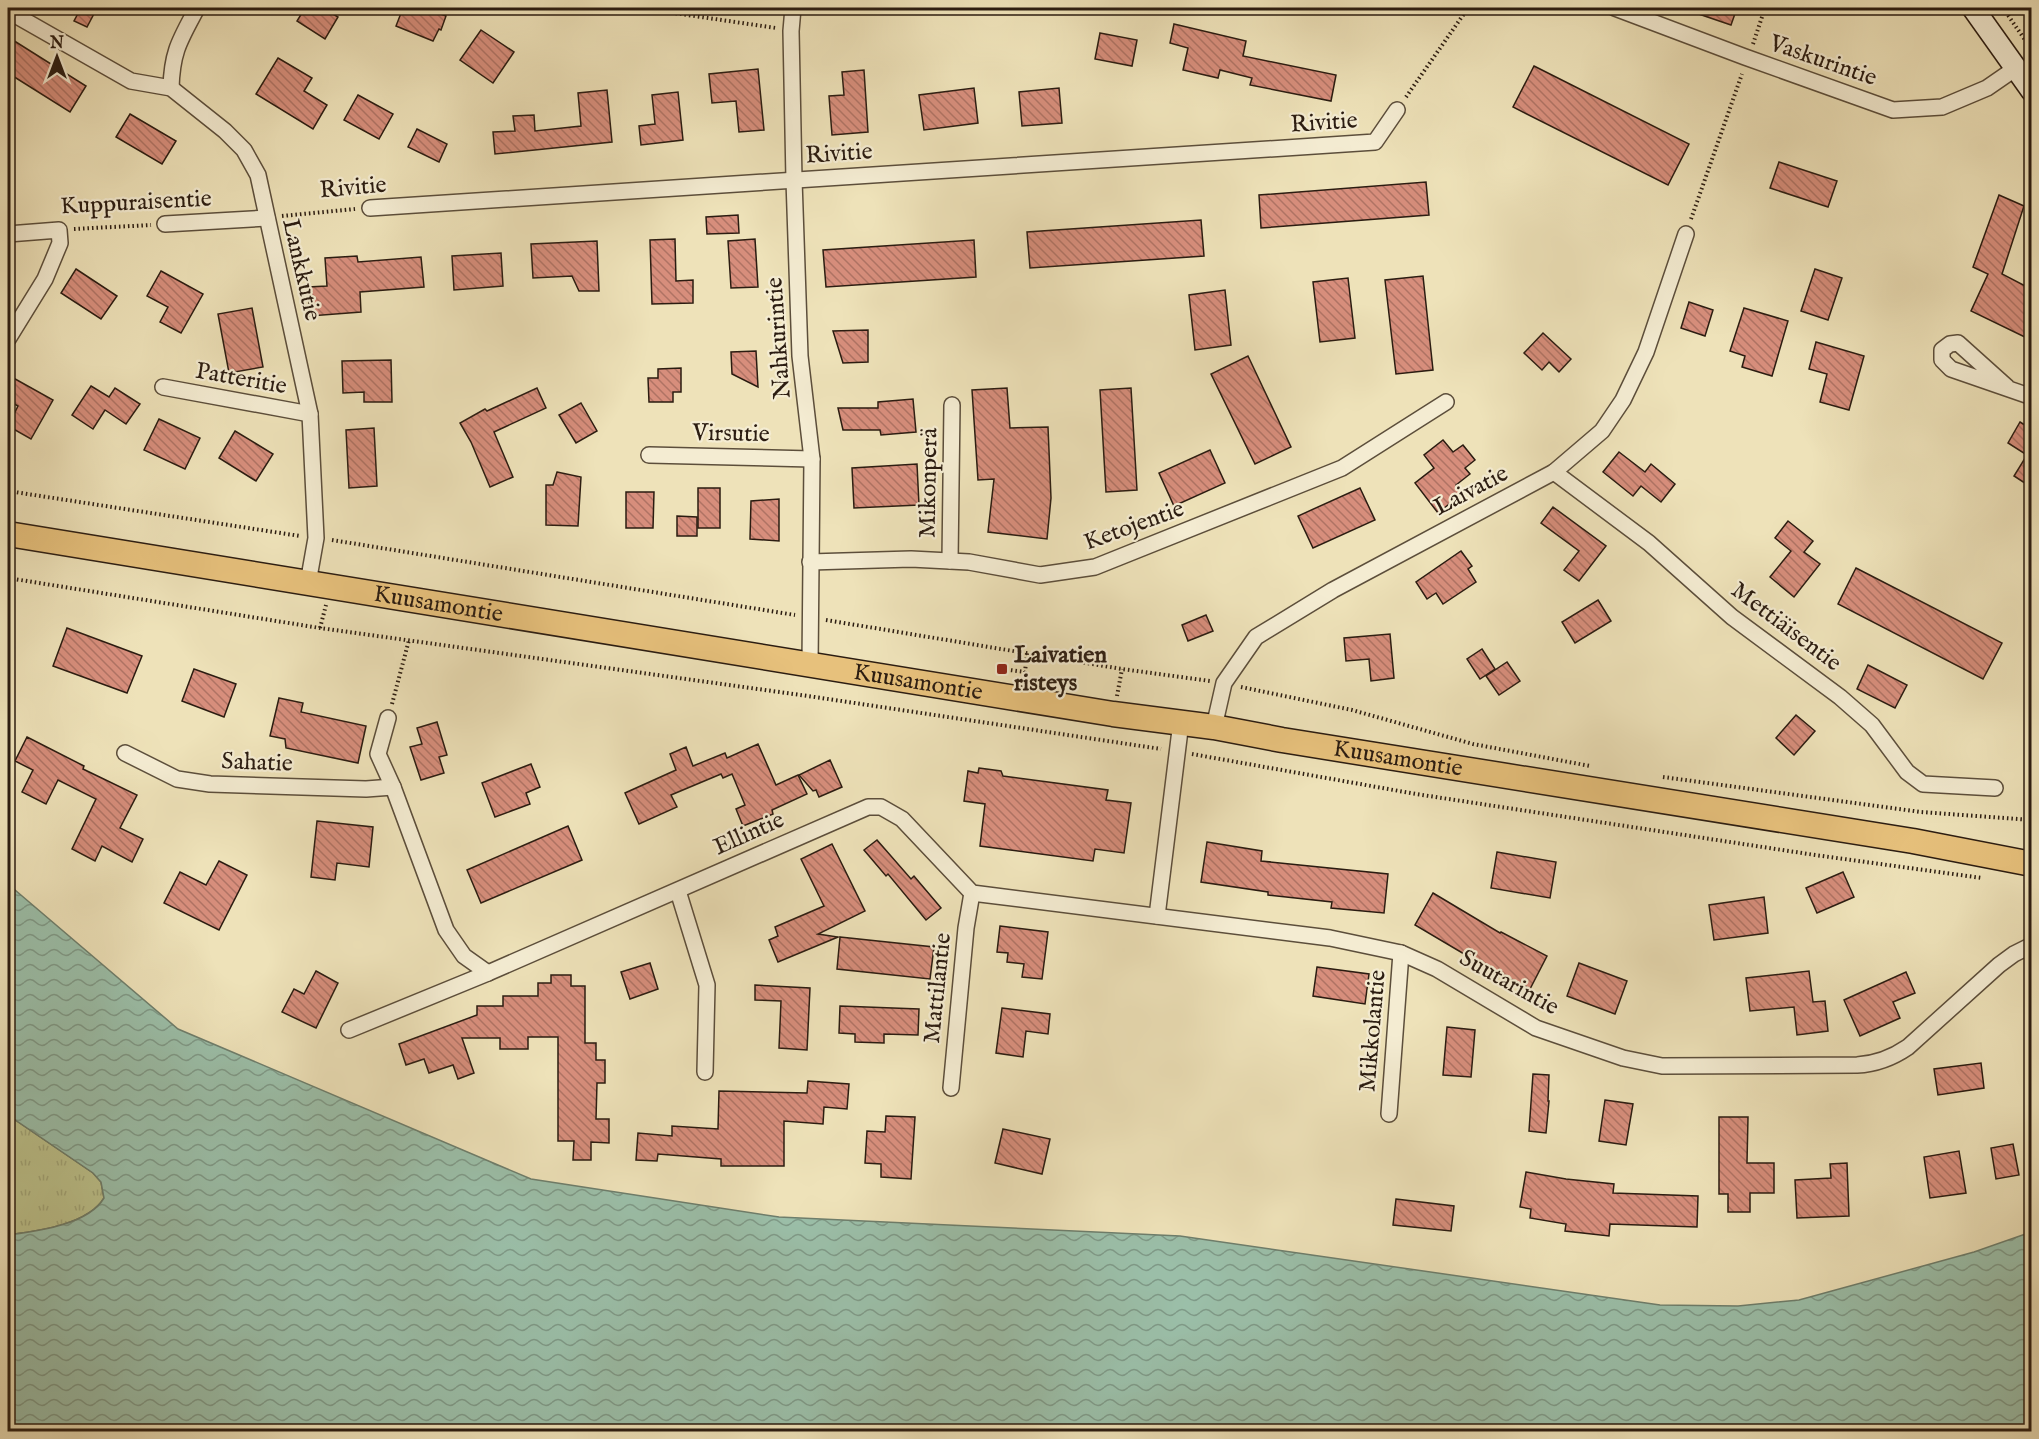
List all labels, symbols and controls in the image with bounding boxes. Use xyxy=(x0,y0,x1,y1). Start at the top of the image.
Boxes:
north arrow xyxy=(27,27,87,87)
street label: Vaskurintie xyxy=(1764,28,1881,94)
text: N xyxy=(49,34,64,54)
street label: Rivitie xyxy=(1290,105,1358,141)
street label: Rivitie xyxy=(805,136,873,172)
street label: Rivitie xyxy=(318,170,388,206)
street label: Kuppuraisentie xyxy=(60,184,212,222)
street label: Lankkutie xyxy=(274,216,328,324)
street label: Nahkurintie xyxy=(759,276,799,400)
street label: Patteritie xyxy=(193,356,289,402)
street label: Virsutie xyxy=(691,418,770,450)
street label: Mikonperä xyxy=(913,427,945,539)
street label: Laivatie xyxy=(1428,458,1514,524)
street label: Ketojentie xyxy=(1080,494,1188,558)
street label: Mettiäisentie xyxy=(1724,575,1848,679)
street label: Kuusamontie xyxy=(371,578,505,630)
place label: Laivatien risteys xyxy=(1014,640,1107,699)
street label: Kuusamontie xyxy=(851,656,985,708)
marker: Laivatien risteys xyxy=(995,662,1009,676)
street label: Kuusamontie xyxy=(1331,733,1465,784)
street label: Sahatie xyxy=(221,746,293,780)
street label: Ellintie xyxy=(709,805,789,863)
street label: Mattilantie xyxy=(917,931,959,1045)
street label: Suutarintie xyxy=(1454,943,1564,1023)
street label: Mikkolantie xyxy=(1352,969,1394,1093)

